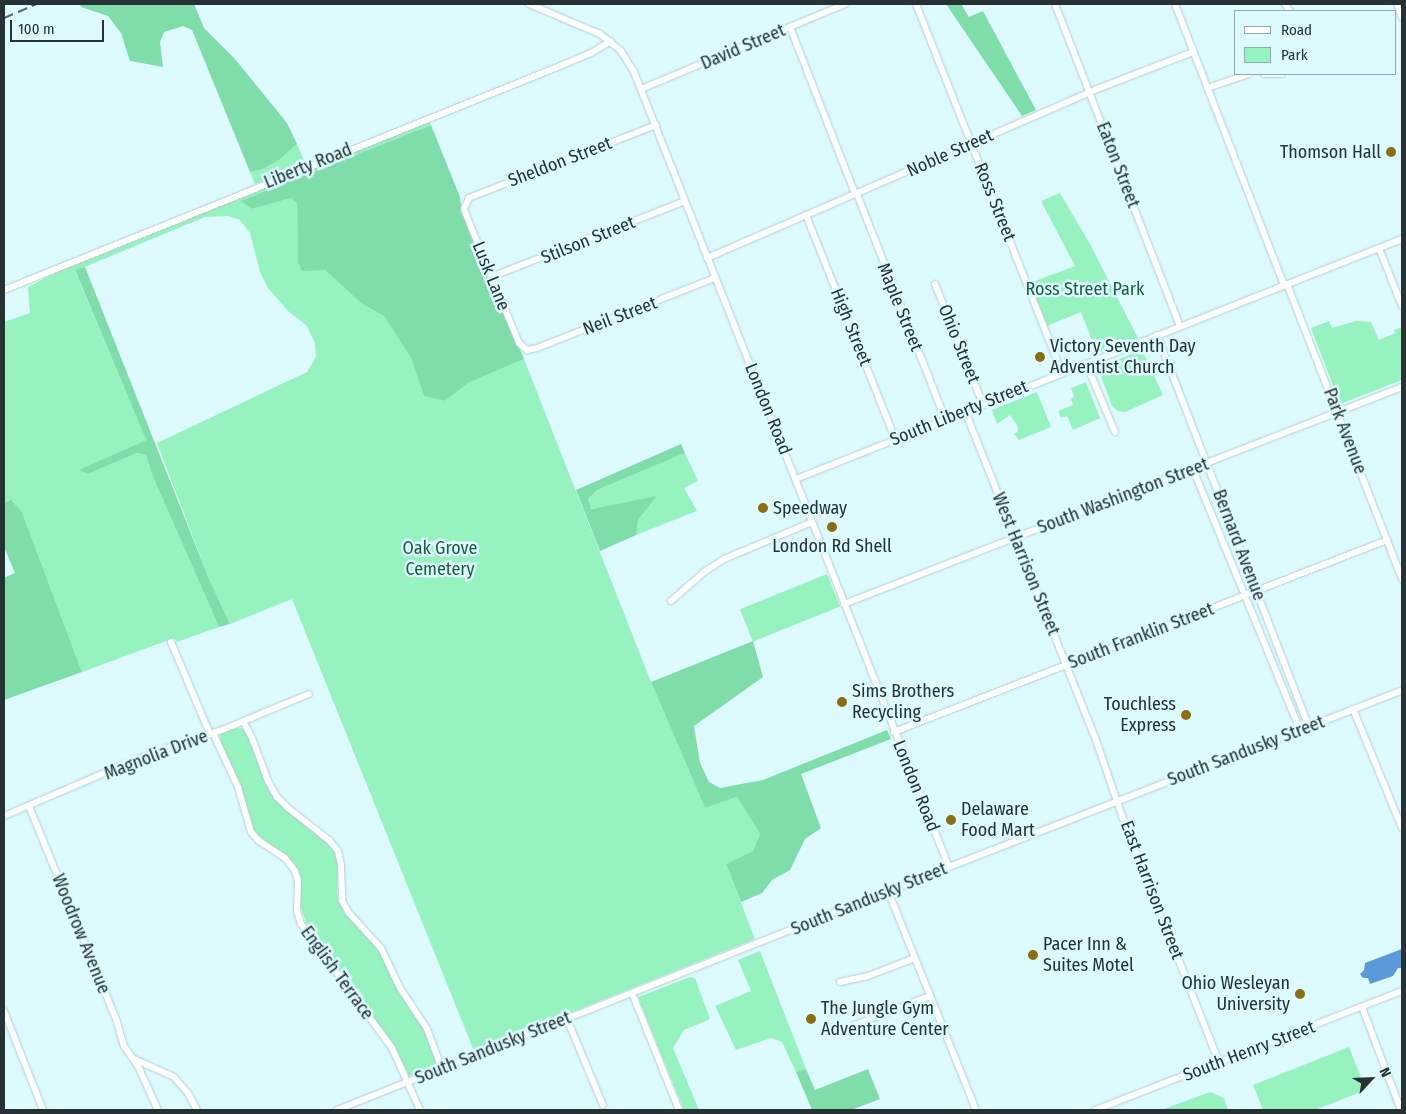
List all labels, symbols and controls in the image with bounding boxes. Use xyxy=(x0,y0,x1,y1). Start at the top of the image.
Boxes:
scale bar xyxy=(12,10,106,42)
legend xyxy=(1234,10,1396,75)
text: 100 m xyxy=(18,20,55,38)
street label: David Street xyxy=(698,20,788,74)
text: Road xyxy=(1281,21,1312,39)
text: Park xyxy=(1281,46,1308,64)
street label: Eaton Street xyxy=(1092,119,1144,211)
street label: Noble Street xyxy=(904,124,996,182)
street label: Sheldon Street xyxy=(505,132,615,192)
street label: Liberty Road xyxy=(261,139,355,193)
place label: Thomson Hall xyxy=(1280,141,1381,163)
marker: Thomson Hall xyxy=(1385,146,1397,158)
street label: Ross Street xyxy=(969,160,1021,244)
street label: Stilson Street xyxy=(538,211,638,269)
street label: Lusk Lane xyxy=(467,238,515,314)
street label: Maple Street xyxy=(873,260,927,354)
park label: Ross Street Park xyxy=(1026,278,1144,300)
street label: High Street xyxy=(826,285,876,369)
street label: Neil Street xyxy=(580,292,660,340)
street label: Ohio Street xyxy=(933,301,985,387)
place label: Victory Seventh Day Adventist Church xyxy=(1050,336,1196,378)
marker: Victory Seventh Day Adventist Church xyxy=(1034,351,1046,363)
street label: London Road xyxy=(740,360,796,458)
street label: South Liberty Street xyxy=(887,375,1031,451)
street label: Park Avenue xyxy=(1319,385,1371,477)
street label: South Washington Street xyxy=(1034,453,1212,539)
street label: Bernard Avenue xyxy=(1208,486,1270,604)
street label: West Harrison Street xyxy=(988,490,1064,638)
place label: Speedway xyxy=(773,497,847,519)
marker: Speedway xyxy=(757,502,769,514)
marker: London Rd Shell xyxy=(826,521,838,533)
place label: London Rd Shell xyxy=(772,535,892,557)
park label: Oak Grove Cemetery xyxy=(403,538,477,580)
street label: South Franklin Street xyxy=(1065,598,1217,674)
place label: Sims Brothers Recycling xyxy=(852,681,954,724)
place label: Touchless Express xyxy=(1104,694,1176,736)
marker: Sims Brothers Recycling xyxy=(836,696,848,708)
marker: Touchless Express xyxy=(1180,709,1192,721)
street label: South Sandusky Street xyxy=(1165,711,1327,791)
street label: Magnolia Drive xyxy=(101,725,211,785)
street label: London Road xyxy=(888,737,944,835)
place label: Delaware Food Mart xyxy=(961,799,1035,842)
marker: Delaware Food Mart xyxy=(945,814,957,826)
street label: East Harrison Street xyxy=(1116,818,1188,962)
street label: South Sandusky Street xyxy=(788,858,950,940)
street label: Woodrow Avenue xyxy=(47,871,115,997)
street label: English Terrace xyxy=(296,922,378,1024)
place label: Pacer Inn & Suites Motel xyxy=(1043,934,1134,976)
marker: Pacer Inn & Suites Motel xyxy=(1027,949,1039,961)
place label: Ohio Wesleyan University xyxy=(1182,973,1290,1016)
marker: Ohio Wesleyan University xyxy=(1294,988,1306,1000)
place label: The Jungle Gym Adventure Center xyxy=(821,998,949,1040)
street label: South Sandusky Street xyxy=(412,1007,574,1089)
marker: The Jungle Gym Adventure Center xyxy=(805,1013,817,1025)
street label: South Henry Street xyxy=(1180,1016,1318,1086)
north arrow xyxy=(1346,1054,1396,1104)
text: N xyxy=(1376,1065,1395,1080)

